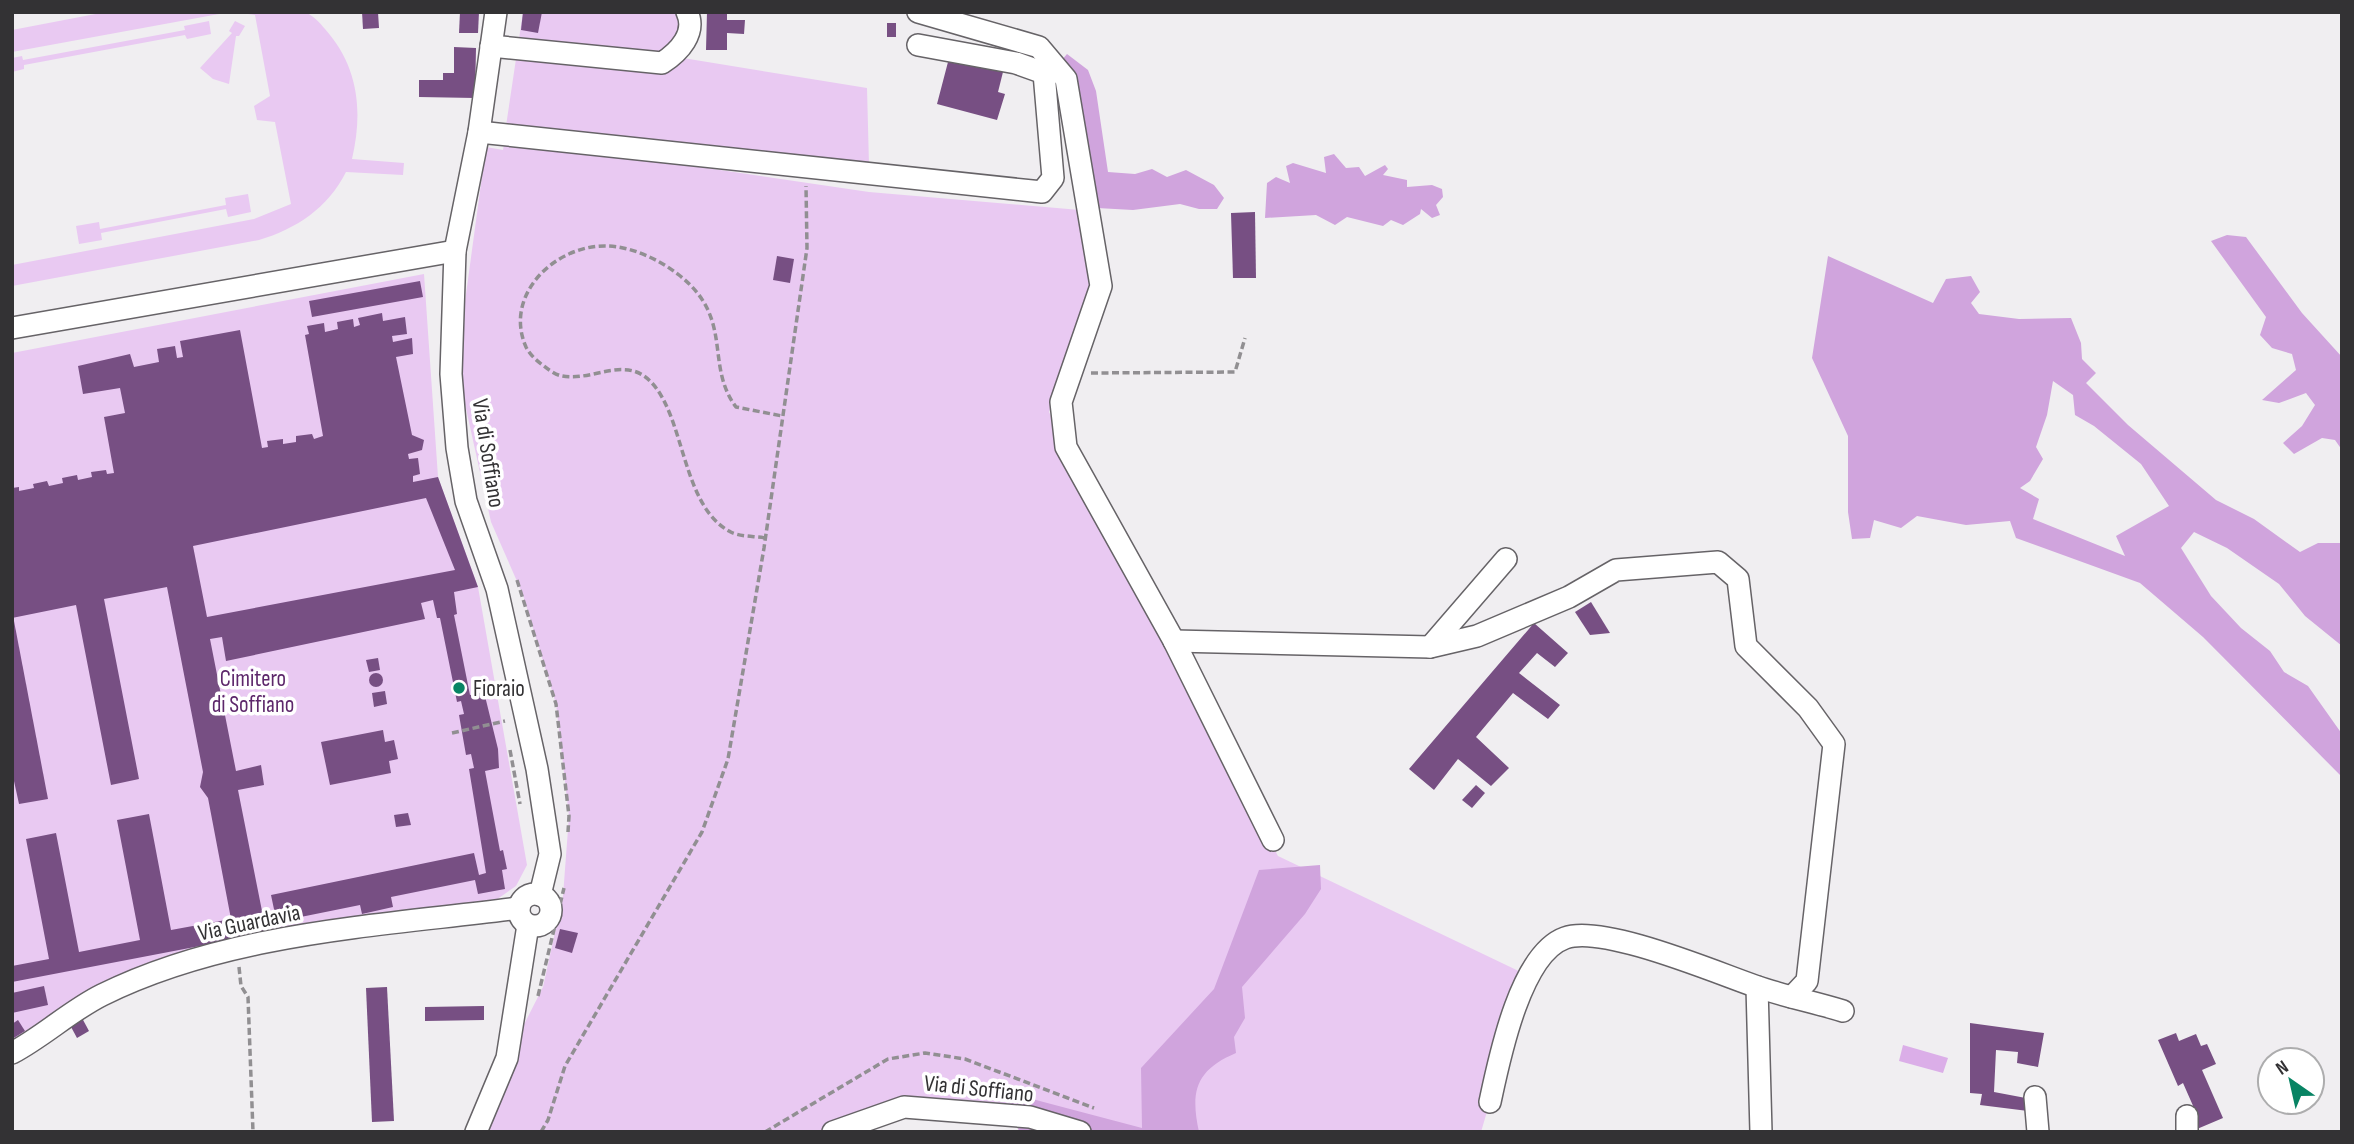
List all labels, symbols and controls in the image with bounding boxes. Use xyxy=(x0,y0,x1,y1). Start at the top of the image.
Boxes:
street label: Via di Soffiano xyxy=(466,397,510,510)
park label: Cimitero di Soffiano xyxy=(212,665,294,719)
place label: Fioraio xyxy=(473,675,525,703)
marker: Fioraio xyxy=(451,680,467,696)
street label: Via Guardavia xyxy=(196,899,303,947)
north arrow xyxy=(2256,1046,2326,1116)
text: N xyxy=(2272,1056,2293,1081)
street label: Via di Soffiano xyxy=(923,1069,1035,1109)

